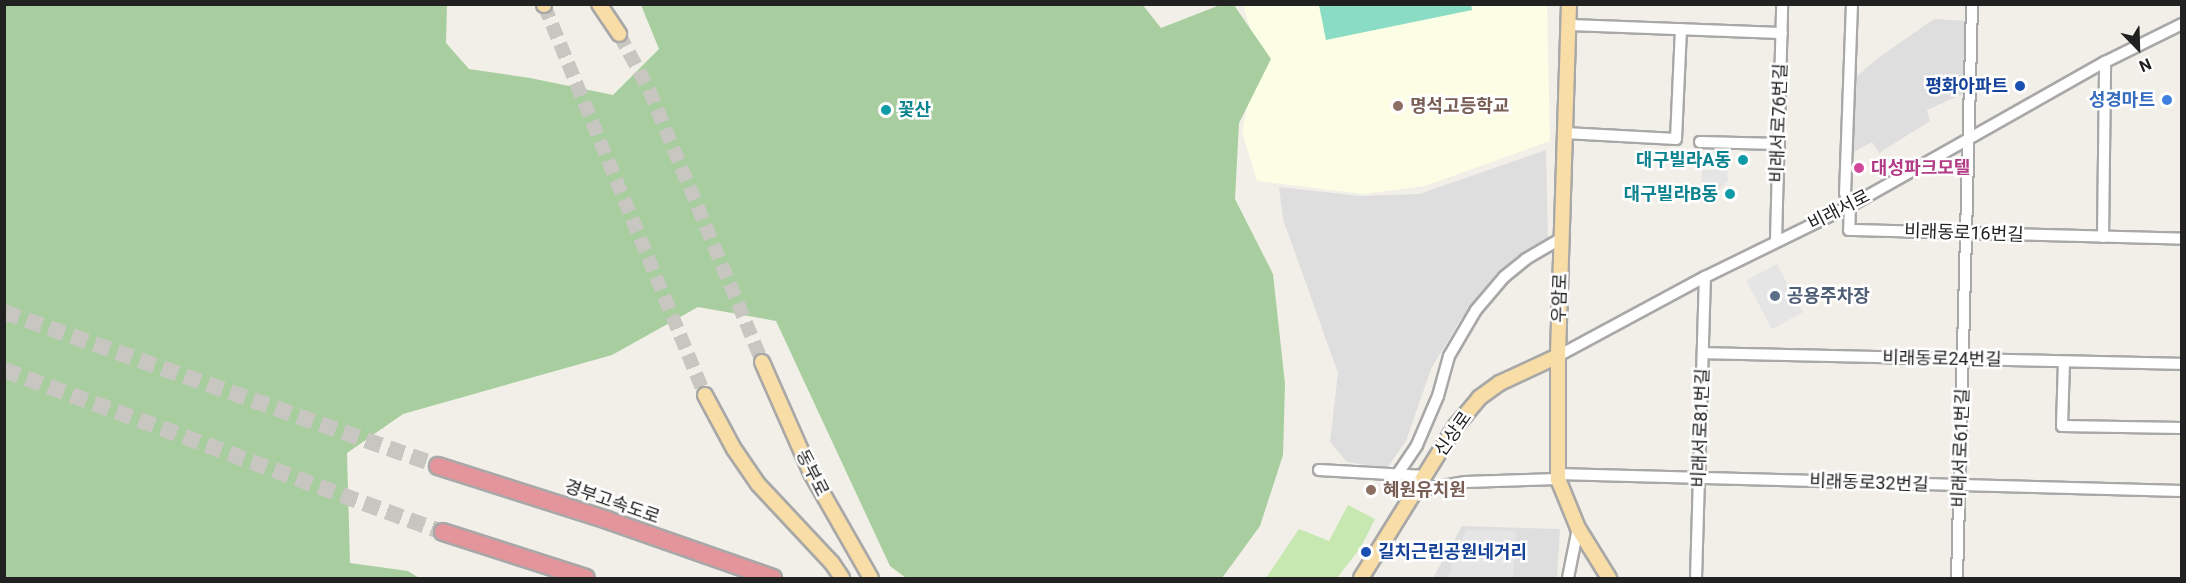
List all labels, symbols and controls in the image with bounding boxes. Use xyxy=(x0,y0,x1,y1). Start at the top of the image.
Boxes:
north arrow xyxy=(2108,18,2168,78)
text: N xyxy=(2136,54,2154,76)
street label: 비래서로76번길 xyxy=(1766,63,1792,183)
place label: 평화아파트 xyxy=(1925,75,2008,97)
marker: 평화아파트 xyxy=(2013,79,2027,93)
place label: 성경마트 xyxy=(2089,89,2155,111)
marker: 성경마트 xyxy=(2160,93,2174,107)
place label: 명석고등학교 xyxy=(1410,95,1509,117)
place label: 꽃산 xyxy=(898,99,931,121)
marker: 명석고등학교 xyxy=(1391,99,1405,113)
marker: 꽃산 xyxy=(879,103,893,117)
place label: 대구빌라A동 xyxy=(1636,149,1731,171)
marker: 대구빌라A동 xyxy=(1736,153,1750,167)
place label: 대성파크모텔 xyxy=(1871,157,1970,179)
marker: 대성파크모텔 xyxy=(1852,161,1866,175)
place label: 대구빌라B동 xyxy=(1624,183,1718,205)
street label: 비래서로 xyxy=(1805,185,1873,235)
marker: 대구빌라B동 xyxy=(1723,187,1737,201)
street label: 비래동로16번길 xyxy=(1904,220,2024,246)
street label: 우암로 xyxy=(1548,273,1572,323)
place label: 공용주차장 xyxy=(1787,285,1870,307)
marker: 공용주차장 xyxy=(1768,289,1782,303)
street label: 비래동로24번길 xyxy=(1882,347,2002,371)
street label: 비래서로81번길 xyxy=(1688,368,1714,488)
street label: 비래서로61번길 xyxy=(1948,388,1974,508)
street label: 신상로 xyxy=(1430,407,1476,461)
street label: 동부로 xyxy=(791,446,833,500)
street label: 비래동로32번길 xyxy=(1809,470,1929,496)
street label: 경부고속도로 xyxy=(562,476,662,528)
place label: 혜원유치원 xyxy=(1383,479,1466,501)
marker: 혜원유치원 xyxy=(1364,483,1378,497)
place label: 길치근린공원네거리 xyxy=(1378,541,1527,563)
marker: 길치근린공원네거리 xyxy=(1359,545,1373,559)

